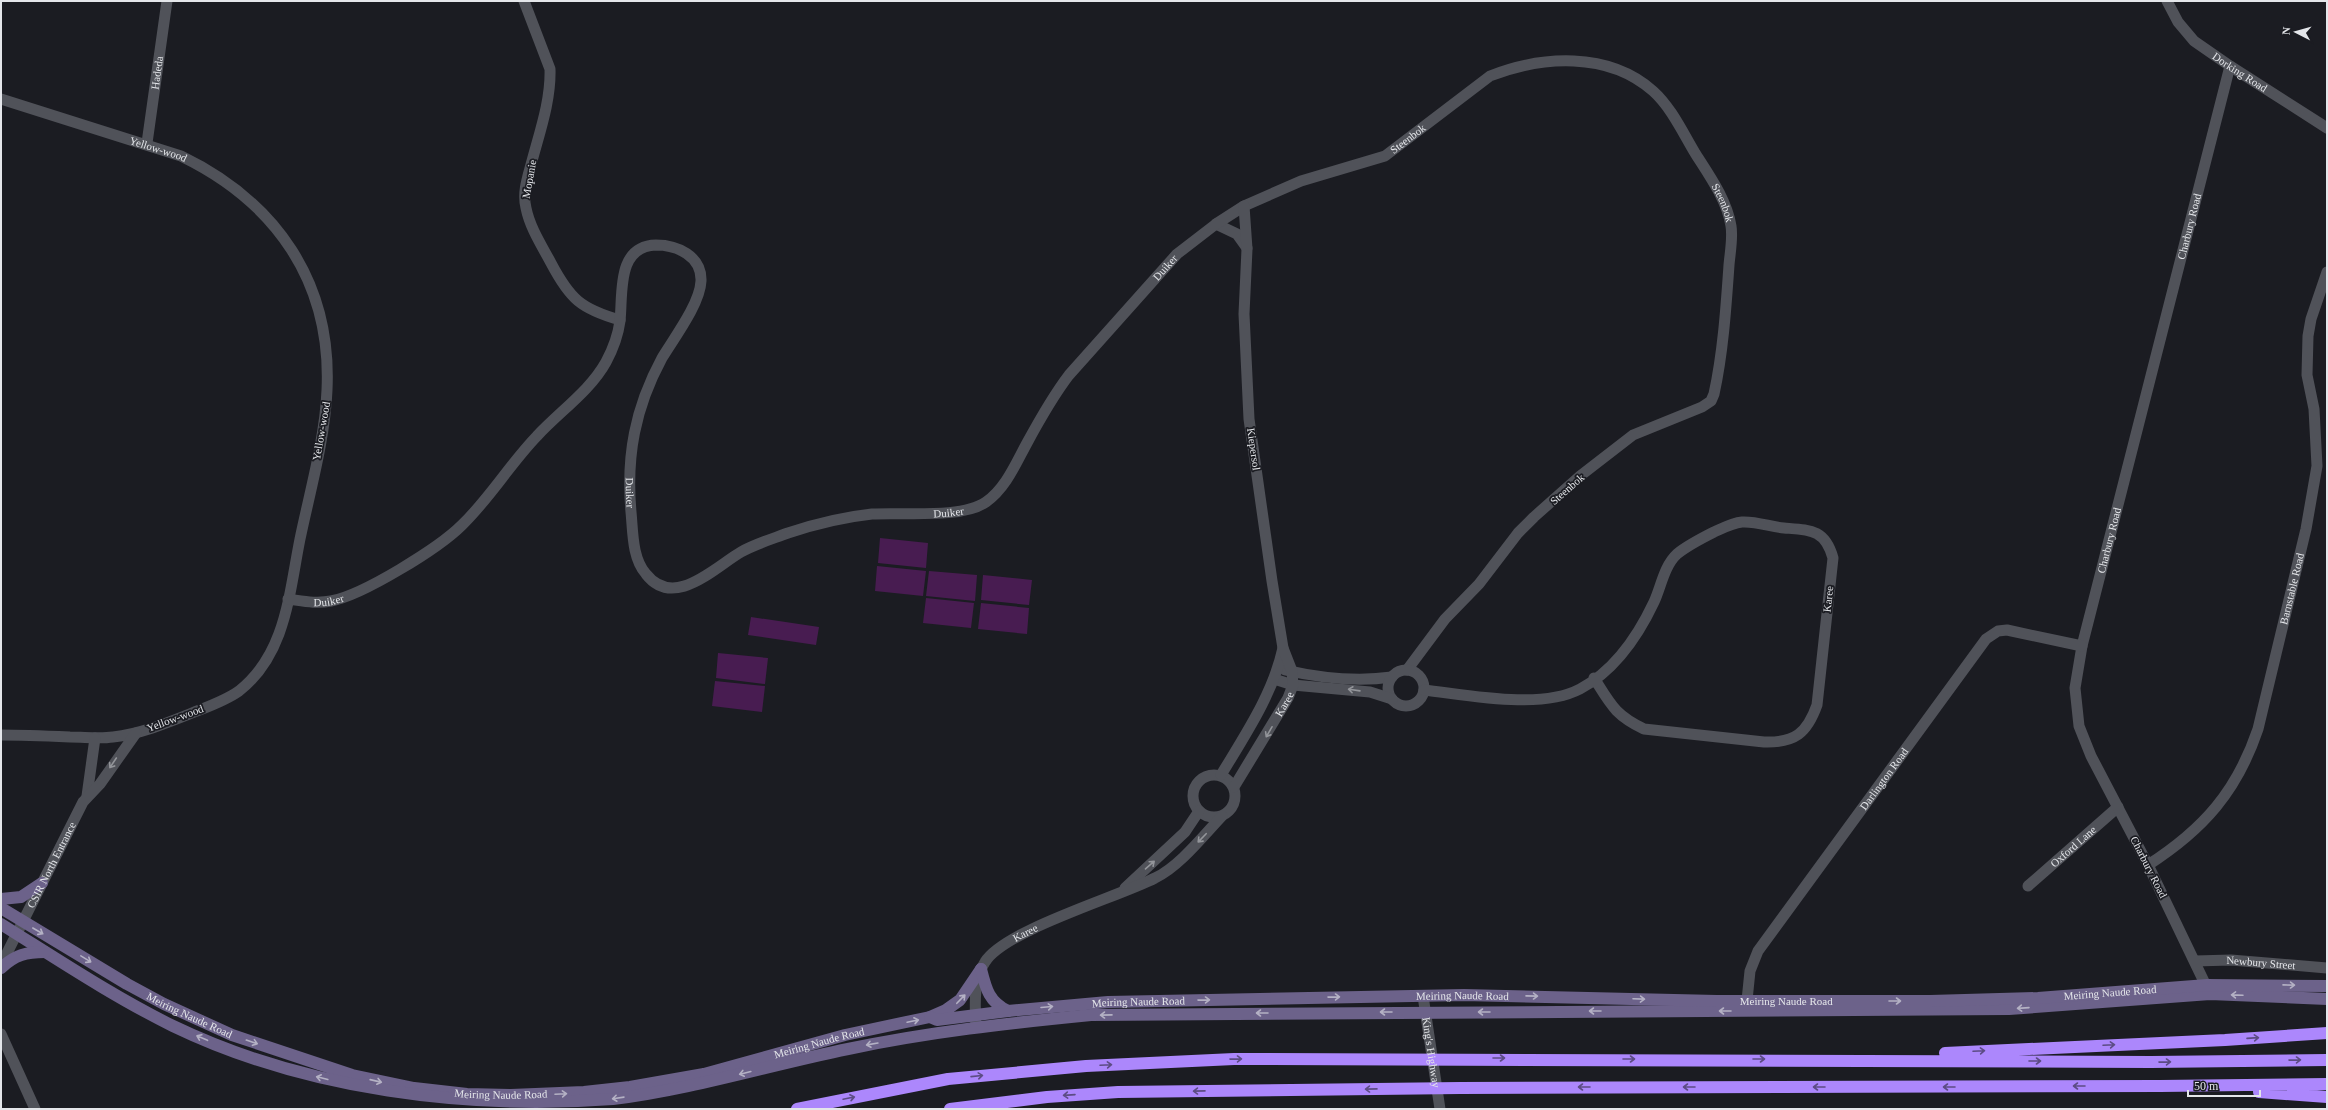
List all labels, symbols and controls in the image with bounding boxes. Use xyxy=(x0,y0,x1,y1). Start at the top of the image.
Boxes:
north arrow xyxy=(2276,12,2316,52)
text: N xyxy=(2280,26,2292,36)
street label: Dorking Road xyxy=(2210,50,2270,94)
street label: Hadeda xyxy=(149,55,165,90)
street label: Steenbok xyxy=(1388,121,1428,156)
street label: Yellow-wood xyxy=(128,134,189,164)
street label: Mopanie xyxy=(520,159,538,199)
street label: Steenbok xyxy=(1709,181,1736,224)
street label: Charbury Road xyxy=(2175,192,2203,261)
street label: Duiker xyxy=(1150,252,1180,283)
street label: Yellow-wood xyxy=(310,400,332,461)
street label: Kiepersol xyxy=(1245,427,1263,471)
street label: Steenbok xyxy=(1548,471,1587,507)
street label: Duiker xyxy=(624,478,637,509)
street label: Duiker xyxy=(933,505,965,520)
street label: Charbury Road xyxy=(2095,506,2123,575)
street label: Barnstable Road xyxy=(2277,551,2306,626)
street label: Karee xyxy=(1821,585,1835,613)
street label: Duiker xyxy=(313,592,346,608)
one-way arrow xyxy=(1348,686,1361,694)
street label: Karee xyxy=(1272,690,1296,718)
street label: Yellow-wood xyxy=(145,702,205,734)
one-way arrow xyxy=(1264,726,1272,738)
street label: Darlington Road xyxy=(1857,745,1911,812)
one-way arrow xyxy=(109,757,117,768)
street label: CSIR North Entrance xyxy=(25,820,78,910)
street label: Oxford Lane xyxy=(2048,823,2098,870)
one-way arrow xyxy=(1197,832,1206,843)
street label: Charbury Road xyxy=(2128,834,2170,900)
one-way arrow xyxy=(1145,860,1155,869)
street label: Karee xyxy=(1011,921,1040,944)
one-way arrow xyxy=(32,927,44,935)
street label: Newbury Street xyxy=(2226,954,2296,971)
one-way arrow xyxy=(80,956,92,964)
one-way arrow xyxy=(2282,982,2295,989)
street label: Meiring Naude Road xyxy=(2063,983,2157,1002)
street label: Meiring Naude Road xyxy=(1416,989,1509,1002)
street label: Meiring Naude Road xyxy=(145,990,235,1040)
one-way arrow xyxy=(2231,991,2244,999)
one-way arrow xyxy=(1327,993,1340,1001)
one-way arrow xyxy=(1525,993,1538,1000)
one-way arrow xyxy=(956,994,965,1004)
street label: Meiring Naude Road xyxy=(1091,994,1185,1009)
one-way arrow xyxy=(1632,995,1645,1003)
street label: Meiring Naude Road xyxy=(1740,995,1833,1007)
one-way arrow xyxy=(1197,996,1210,1004)
one-way arrow xyxy=(1888,997,1901,1005)
one-way arrow xyxy=(1040,1003,1053,1011)
one-way arrow xyxy=(2017,1004,2030,1011)
one-way arrow xyxy=(1589,1007,1602,1015)
one-way arrow xyxy=(1719,1007,1732,1015)
one-way arrow xyxy=(1380,1008,1393,1016)
one-way arrow xyxy=(1478,1008,1491,1016)
one-way arrow xyxy=(1256,1009,1269,1017)
one-way arrow xyxy=(1100,1011,1113,1019)
street label: King's Highway xyxy=(1420,1016,1443,1089)
one-way arrow xyxy=(906,1017,919,1025)
street label: Meiring Naude Road xyxy=(773,1025,866,1060)
one-way arrow xyxy=(197,1033,209,1041)
one-way arrow xyxy=(2246,1035,2259,1042)
one-way arrow xyxy=(246,1038,258,1046)
one-way arrow xyxy=(866,1041,879,1049)
one-way arrow xyxy=(2102,1042,2115,1049)
one-way arrow xyxy=(1972,1048,1985,1055)
one-way arrow xyxy=(1492,1054,1505,1062)
one-way arrow xyxy=(1229,1055,1242,1063)
one-way arrow xyxy=(1622,1055,1635,1063)
one-way arrow xyxy=(1752,1055,1765,1063)
one-way arrow xyxy=(2288,1056,2301,1064)
one-way arrow xyxy=(2028,1057,2041,1065)
one-way arrow xyxy=(2158,1058,2171,1066)
one-way arrow xyxy=(1099,1062,1112,1069)
one-way arrow xyxy=(739,1070,752,1078)
one-way arrow xyxy=(970,1072,983,1080)
scale bar xyxy=(2188,1072,2260,1098)
one-way arrow xyxy=(316,1074,329,1082)
one-way arrow xyxy=(369,1077,382,1085)
text: 50 m xyxy=(2194,1079,2219,1093)
one-way arrow xyxy=(2073,1082,2086,1090)
one-way arrow xyxy=(1578,1083,1591,1091)
one-way arrow xyxy=(1683,1083,1696,1091)
one-way arrow xyxy=(1813,1083,1826,1091)
one-way arrow xyxy=(1943,1083,1956,1091)
one-way arrow xyxy=(1365,1085,1378,1093)
street label: Meiring Naude Road xyxy=(454,1087,548,1101)
one-way arrow xyxy=(1193,1087,1206,1095)
one-way arrow xyxy=(554,1090,567,1097)
one-way arrow xyxy=(1063,1092,1076,1099)
one-way arrow xyxy=(612,1094,625,1102)
one-way arrow xyxy=(842,1094,855,1102)

